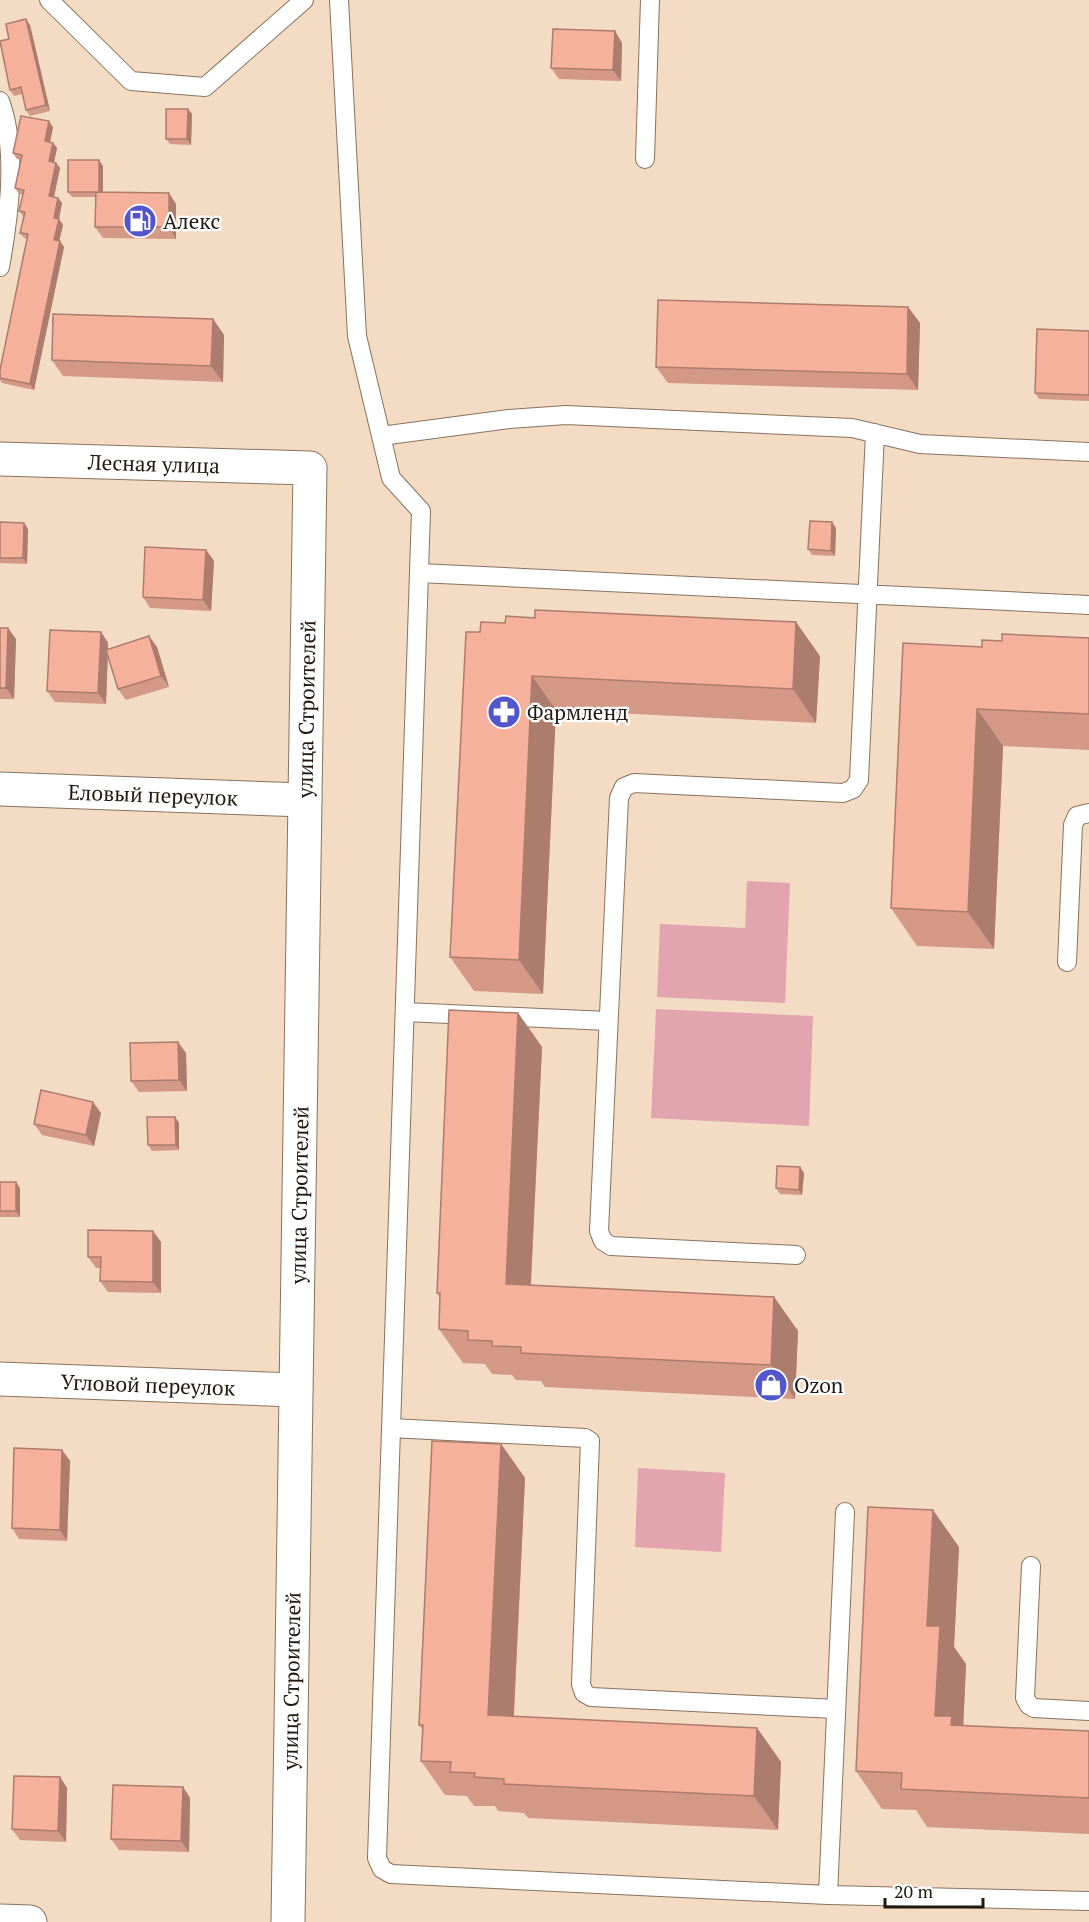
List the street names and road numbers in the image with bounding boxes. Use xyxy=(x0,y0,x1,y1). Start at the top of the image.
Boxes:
street label: Лесная улица xyxy=(87,448,221,479)
street label: улица Строителей xyxy=(290,620,322,799)
street label: Еловый переулок xyxy=(67,777,239,812)
street label: улица Строителей xyxy=(283,1106,315,1285)
street label: Угловой переулок xyxy=(60,1367,236,1402)
street label: улица Строителей xyxy=(275,1592,307,1771)

